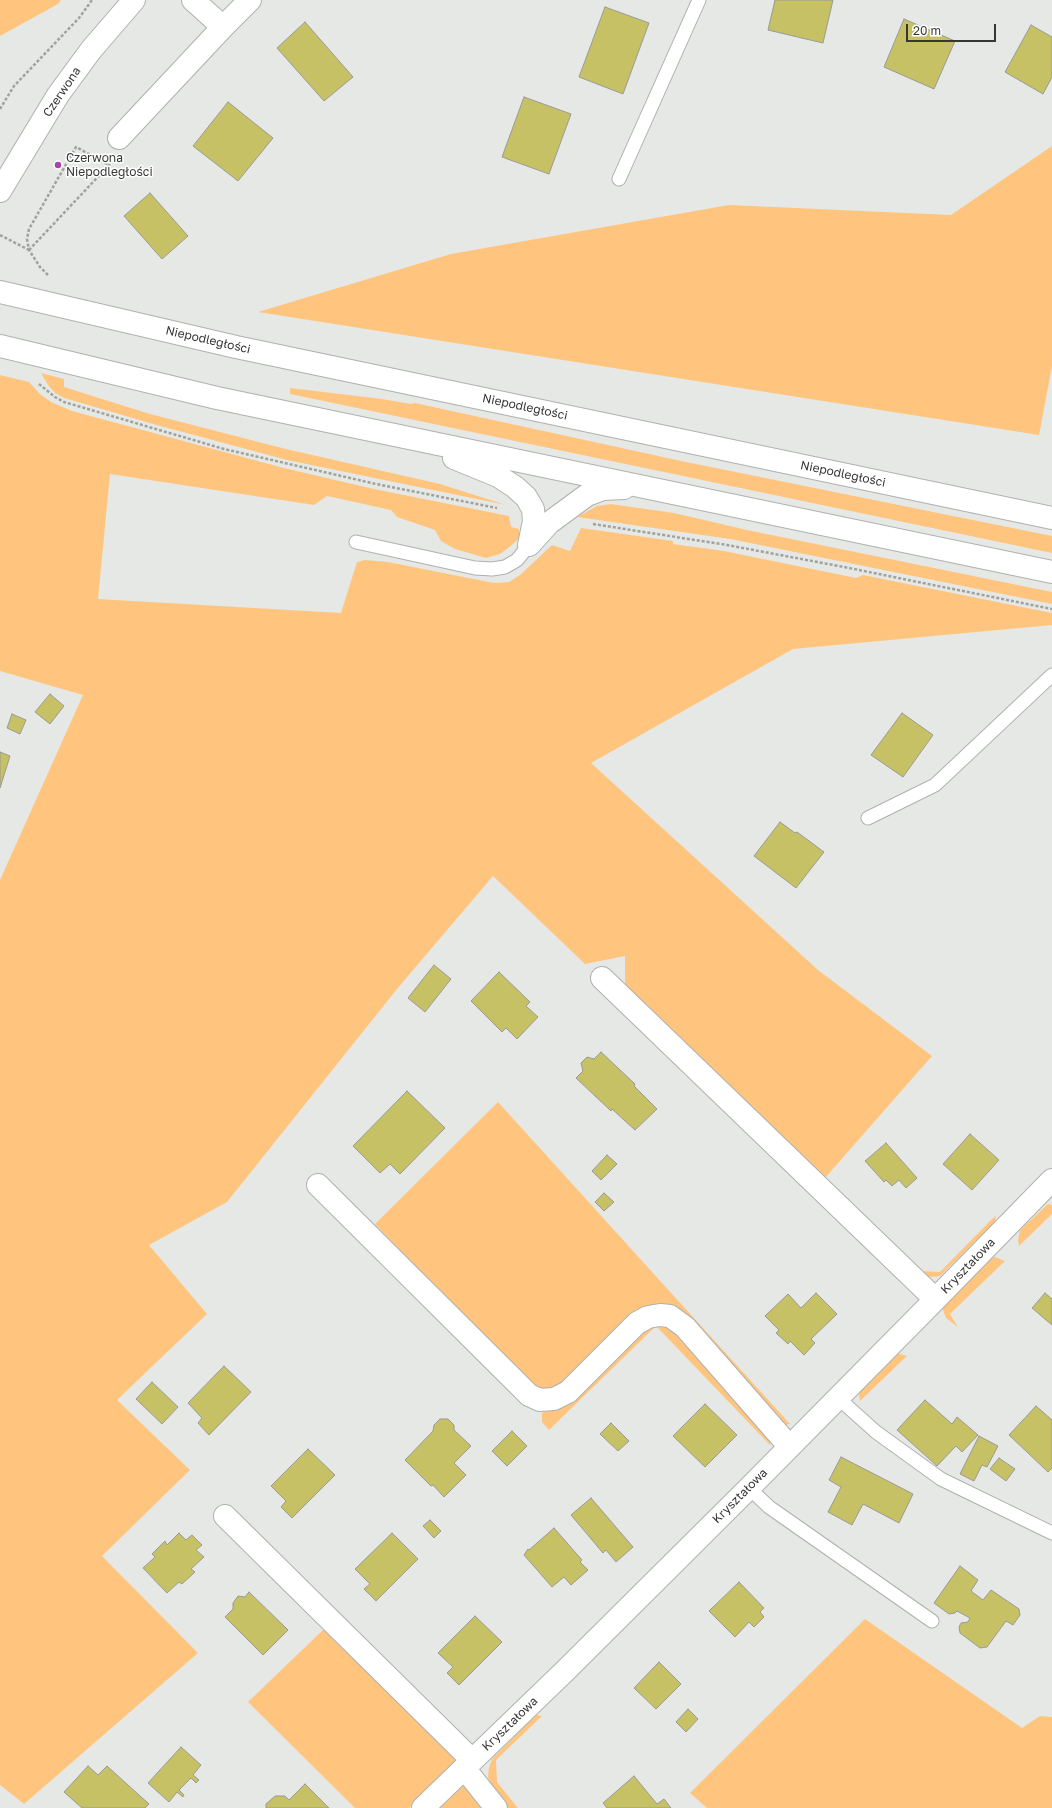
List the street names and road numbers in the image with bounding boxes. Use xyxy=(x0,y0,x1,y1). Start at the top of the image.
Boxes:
street label: Czerwona xyxy=(40,64,84,120)
street label: Niepodległości xyxy=(164,323,252,357)
street label: Niepodległości xyxy=(481,391,569,423)
street label: Niepodległości xyxy=(799,458,887,490)
street label: Kryształowa xyxy=(938,1235,998,1297)
street label: Kryształowa xyxy=(710,1466,770,1526)
street label: Kryształowa xyxy=(479,1694,541,1754)

